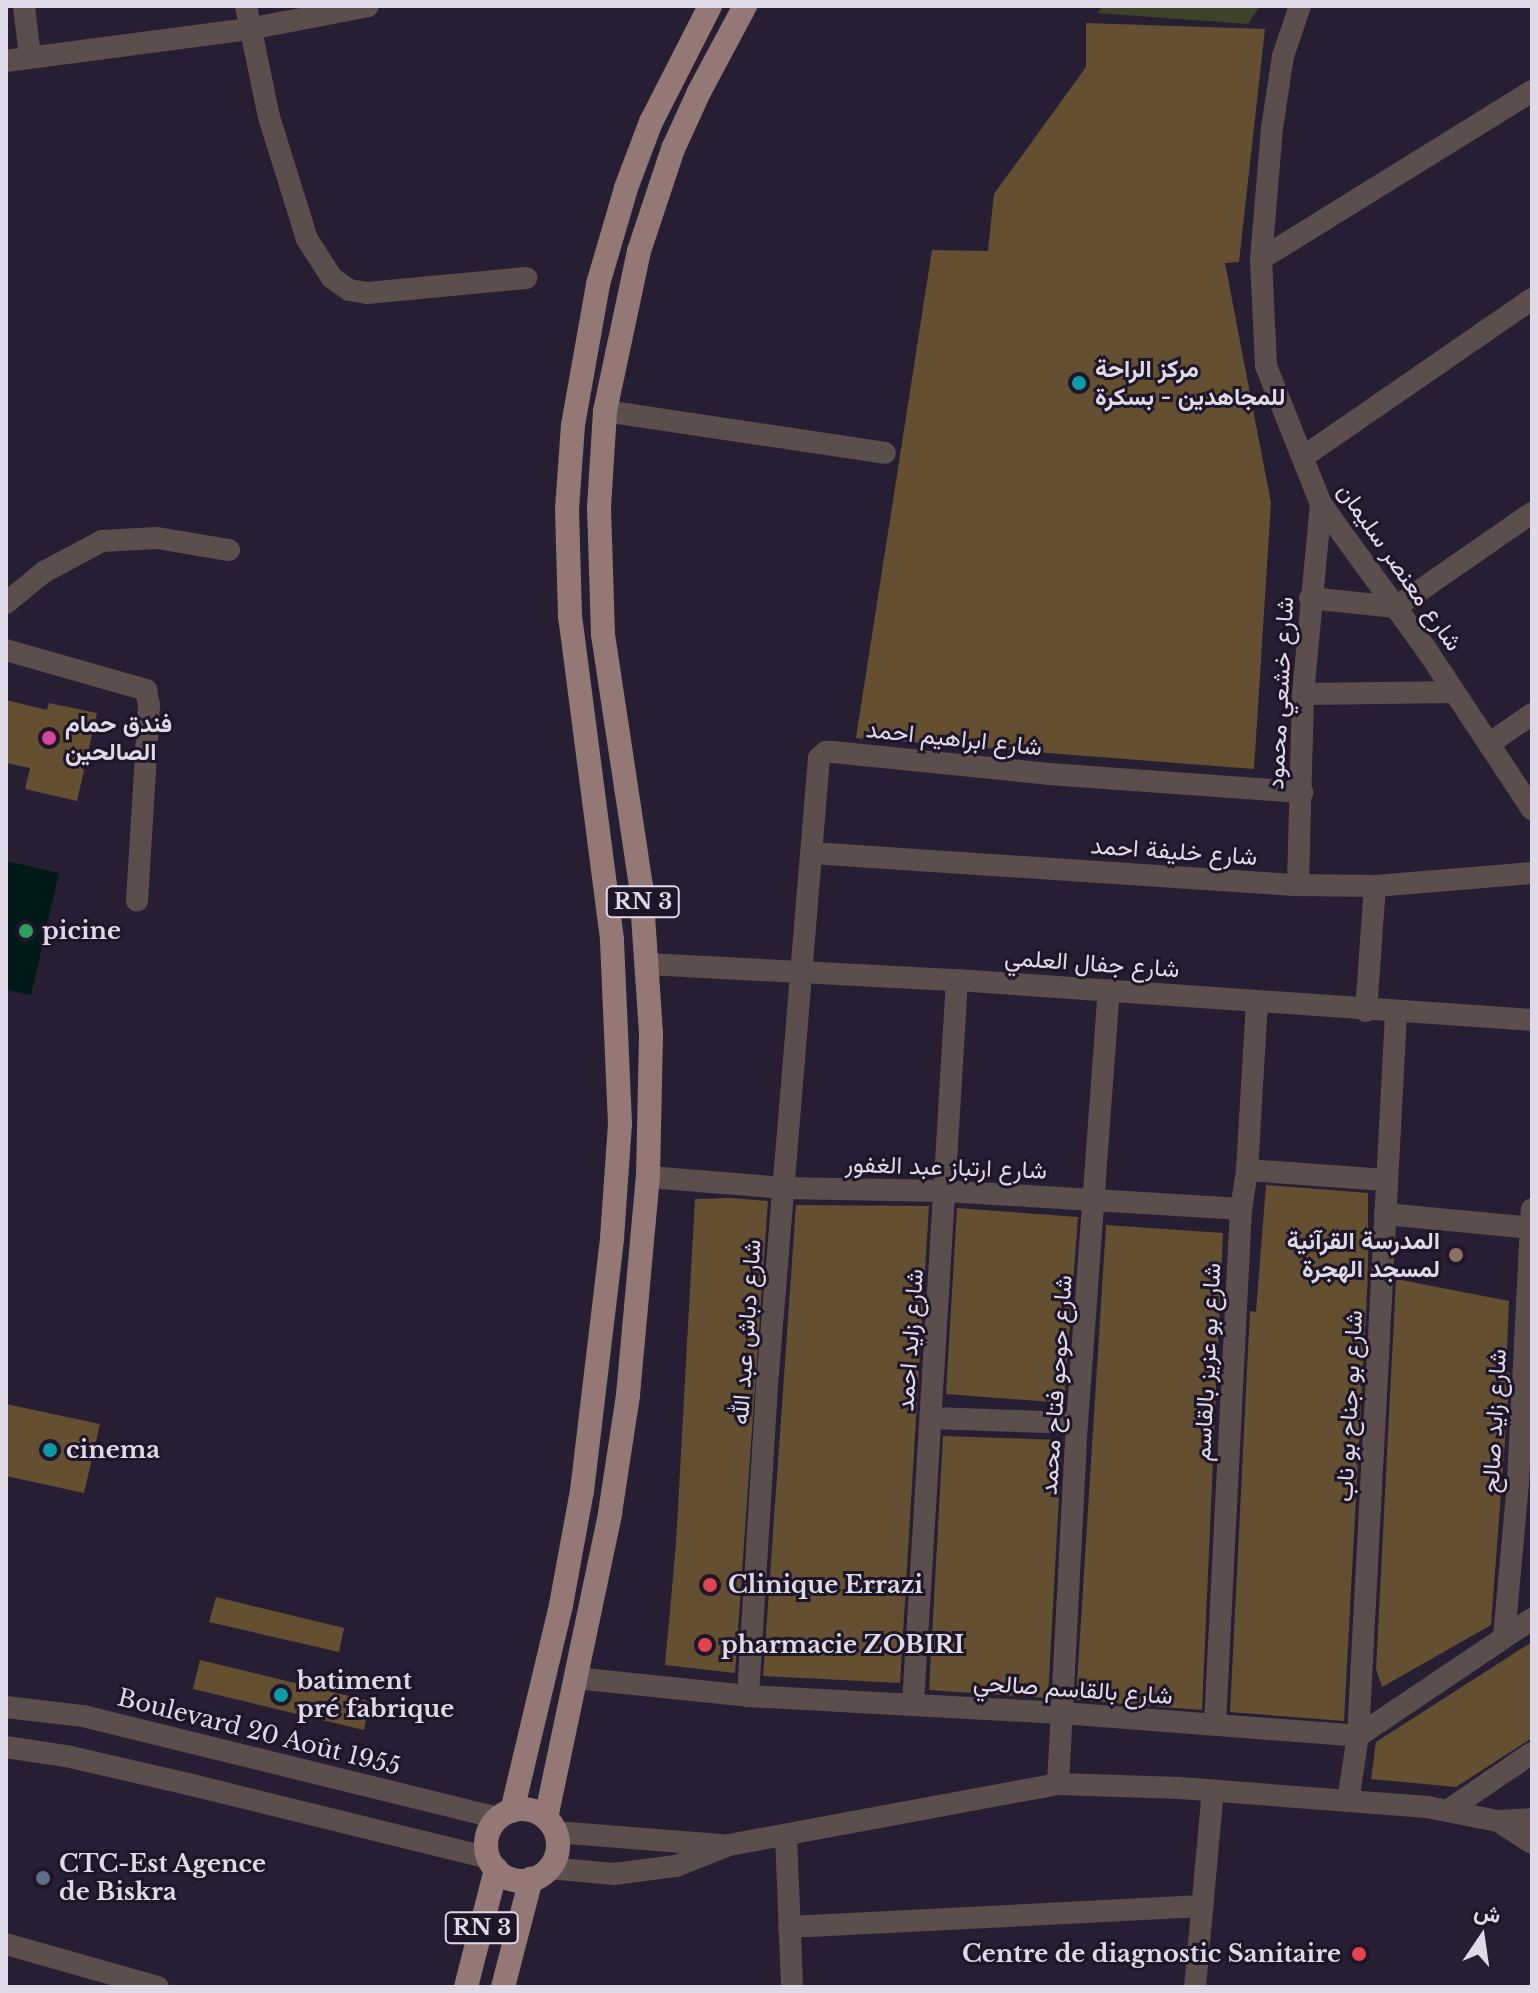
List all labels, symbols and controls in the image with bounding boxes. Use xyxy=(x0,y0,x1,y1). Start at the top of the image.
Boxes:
place label: مركز الراحة للمجاهدين - بسكرة xyxy=(1095,355,1285,411)
marker: مركز الراحة للمجاهدين - بسكرة xyxy=(1070,374,1088,392)
street label: شارع معنصر سليمان xyxy=(1331,478,1469,656)
street label: شارع خشعي محمود xyxy=(1261,596,1299,790)
place label: فندق حمام الصالحين xyxy=(65,710,172,766)
street label: شارع ابراهيم احمد xyxy=(865,714,1043,762)
marker: فندق حمام الصالحين xyxy=(40,729,58,747)
street label: شارع خليفة احمد xyxy=(1090,831,1258,871)
road number: RN 3 xyxy=(605,884,681,920)
place label: picine xyxy=(42,917,121,945)
marker: picine xyxy=(17,922,35,940)
street label: شارع جفال العلمي xyxy=(1004,943,1180,983)
street label: شارع ارتباز عبد الغفور xyxy=(845,1149,1047,1185)
place label: المدرسة القرآنية لمسجد الهجرة xyxy=(1287,1227,1440,1283)
street label: شارع دباش عبد الله xyxy=(725,1238,767,1426)
marker: المدرسة القرآنية لمسجد الهجرة xyxy=(1447,1246,1465,1264)
street label: شارع بو عزيز بالقاسم xyxy=(1187,1262,1227,1462)
street label: شارع زايد احمد xyxy=(891,1268,929,1412)
street label: شارع حوحو فتاح محمد xyxy=(1034,1274,1078,1496)
street label: شارع بو جناح بو ناب xyxy=(1330,1309,1368,1503)
street label: شارع زايد صالح xyxy=(1476,1348,1512,1494)
place label: cinema xyxy=(66,1436,160,1464)
marker: cinema xyxy=(41,1441,59,1459)
place label: Clinique Errazi xyxy=(728,1571,923,1599)
marker: Clinique Errazi xyxy=(699,1574,721,1596)
place label: pharmacie ZOBIRI xyxy=(721,1631,964,1659)
marker: pharmacie ZOBIRI xyxy=(696,1636,714,1654)
place label: batiment pré fabrique xyxy=(297,1667,454,1723)
street label: شارع بالقاسم صالحي xyxy=(972,1668,1174,1710)
street label: Boulevard 20 Août 1955 xyxy=(114,1683,404,1781)
marker: batiment pré fabrique xyxy=(272,1686,290,1704)
place label: CTC-Est Agence de Biskra xyxy=(59,1850,267,1906)
marker: CTC-Est Agence de Biskra xyxy=(34,1869,52,1887)
north arrow xyxy=(1442,1897,1522,1977)
text: ش xyxy=(1472,1897,1503,1929)
road number: RN 3 xyxy=(444,1910,520,1946)
place label: Centre de diagnostic Sanitaire xyxy=(962,1940,1341,1968)
marker: Centre de diagnostic Sanitaire xyxy=(1348,1943,1370,1965)

